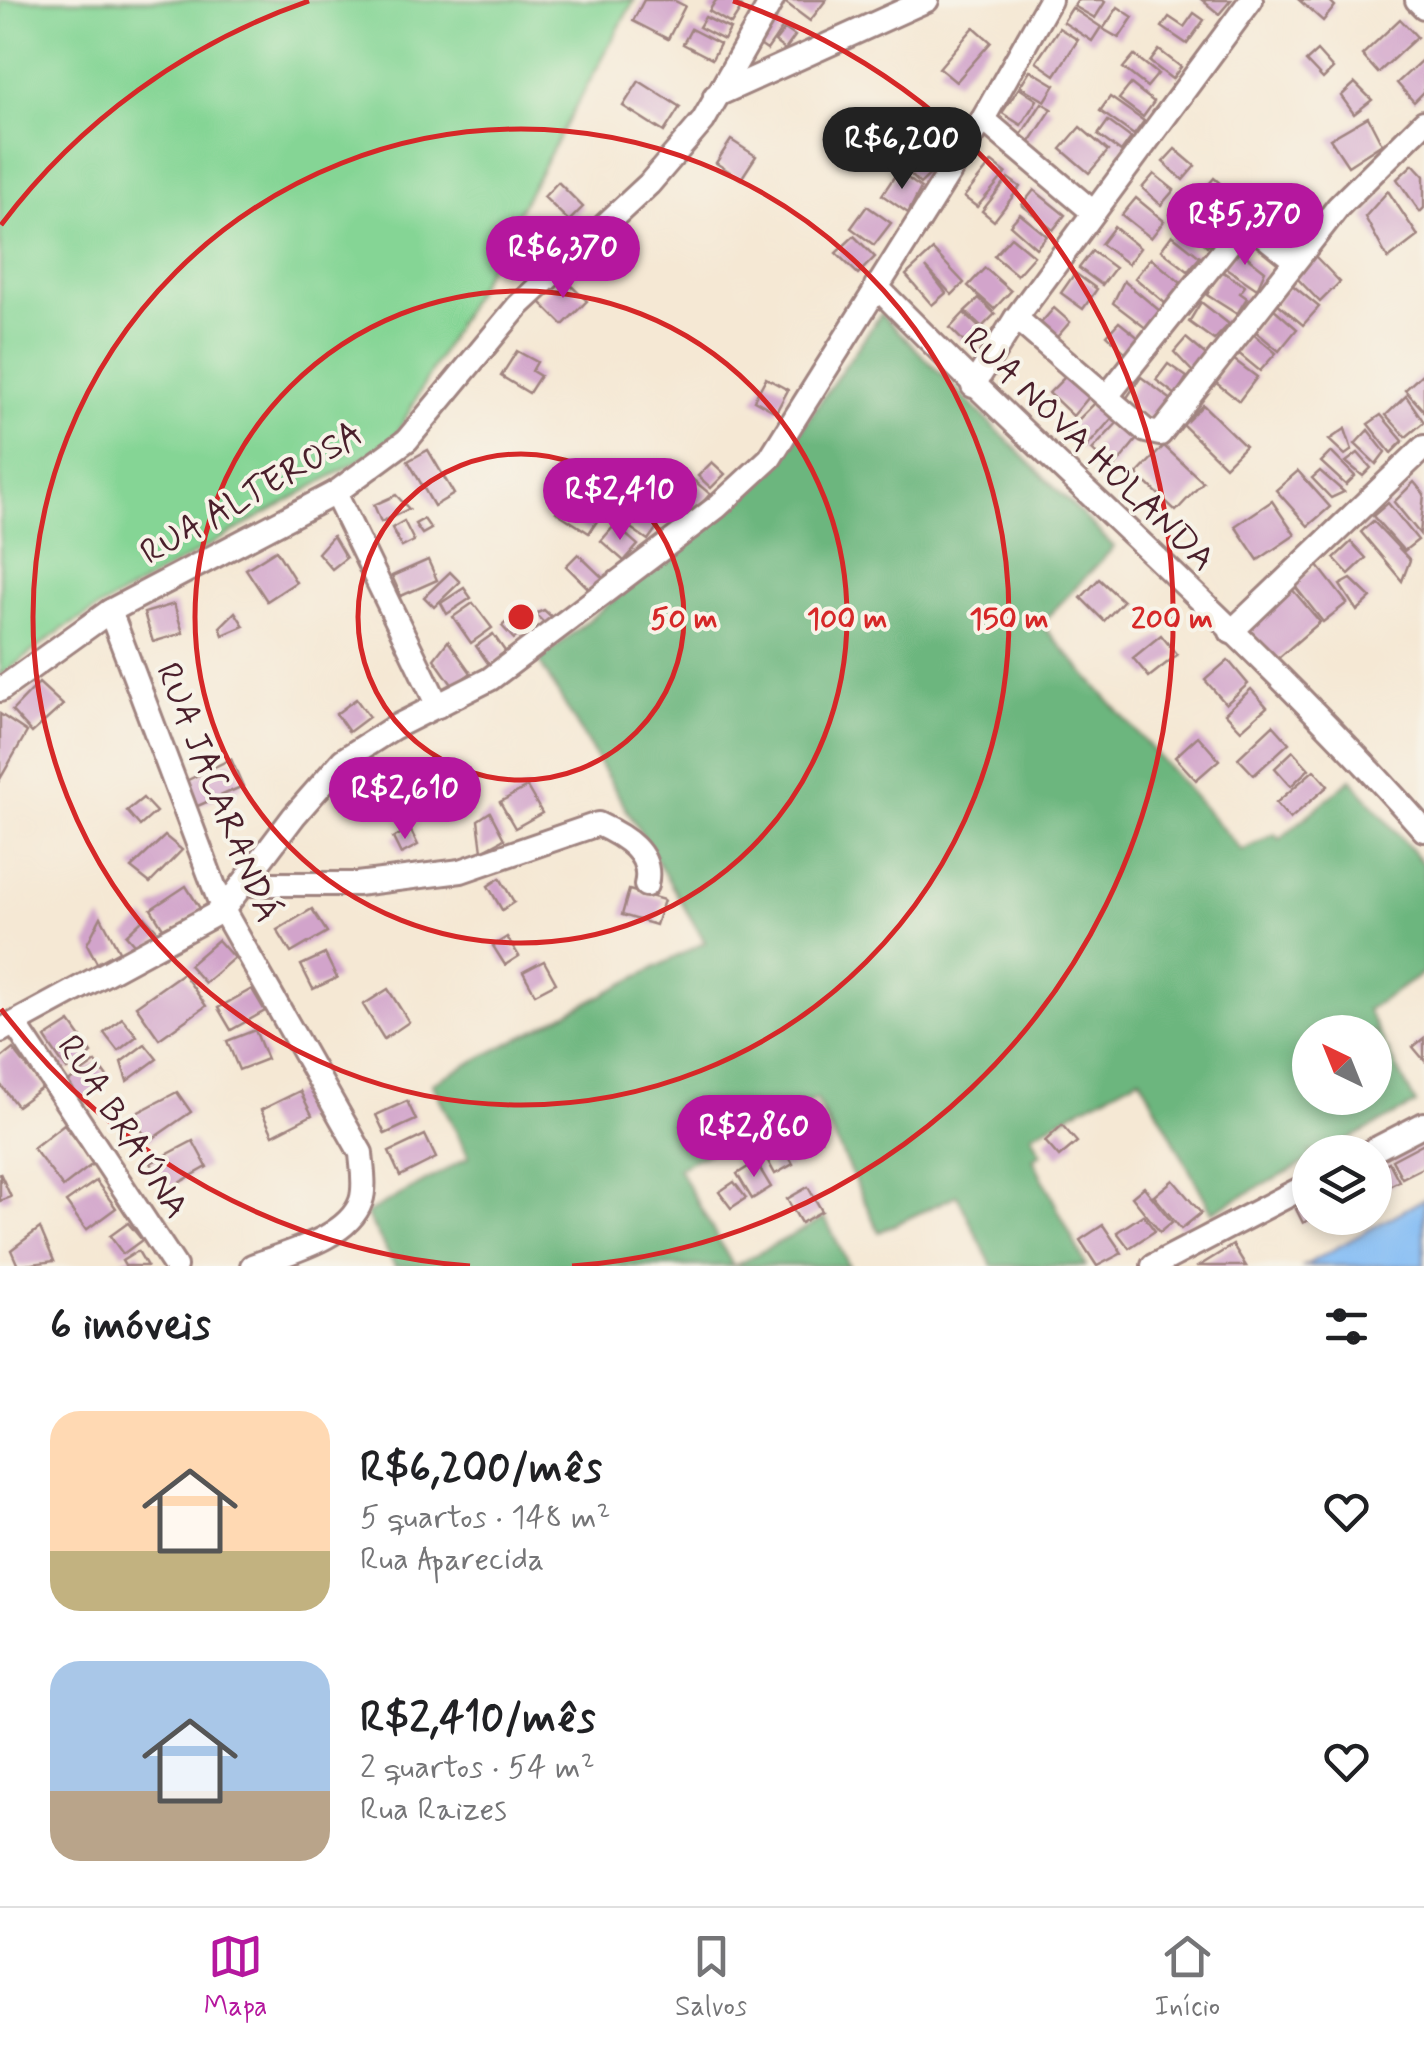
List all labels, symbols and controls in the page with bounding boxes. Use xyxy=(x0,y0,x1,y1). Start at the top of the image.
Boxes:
pin: R$6,200 xyxy=(810,107,994,192)
text: R$6,200 xyxy=(845,118,959,160)
pin: R$5,370 xyxy=(1153,183,1337,268)
text: R$5,370 xyxy=(1189,194,1301,236)
pin: R$6,370 xyxy=(471,216,655,301)
text: R$6,370 xyxy=(508,227,618,269)
street label: RUA NOVA HOLANDA xyxy=(953,317,1225,582)
street label: RUA ALTEROSA xyxy=(132,411,372,576)
pin: R$2,410 xyxy=(528,458,712,543)
text: R$2,410 xyxy=(565,469,675,511)
centre of rings xyxy=(503,599,539,635)
text: 50 m xyxy=(650,600,718,639)
text: 100 m xyxy=(807,600,887,639)
text: 150 m xyxy=(969,600,1049,639)
text: 200 m xyxy=(1131,600,1213,639)
street label: RUA JACARANDÁ xyxy=(144,656,290,929)
pin: R$2,610 xyxy=(313,757,497,842)
text: R$2,610 xyxy=(351,768,459,810)
north arrow xyxy=(1292,1015,1392,1115)
map controls xyxy=(1292,1015,1392,1235)
street label: RUA BRAÚNA xyxy=(46,1026,199,1228)
pin: R$2,860 xyxy=(662,1095,846,1180)
text: R$2,860 xyxy=(699,1106,809,1148)
button: layers xyxy=(1292,1135,1392,1235)
text: 6 imóveis xyxy=(50,1299,211,1354)
icon: filters xyxy=(1319,1299,1374,1354)
text: R$6,200/mês xyxy=(360,1442,602,1497)
icon: home xyxy=(130,1451,250,1571)
icon: heart xyxy=(1319,1484,1374,1539)
text: 5 quartos · 148 m² xyxy=(360,1497,611,1539)
text: Rua Aparecida xyxy=(360,1539,544,1581)
text: R$2,410/mês xyxy=(360,1692,596,1747)
icon: home xyxy=(130,1701,250,1821)
icon: heart xyxy=(1319,1734,1374,1789)
text: 2 quartos · 54 m² xyxy=(360,1747,595,1789)
text: Rua Raizes xyxy=(360,1789,507,1831)
tab: Mapa xyxy=(204,1929,268,2026)
tab: Salvos xyxy=(675,1929,747,2026)
tab: Início xyxy=(1155,1929,1220,2026)

